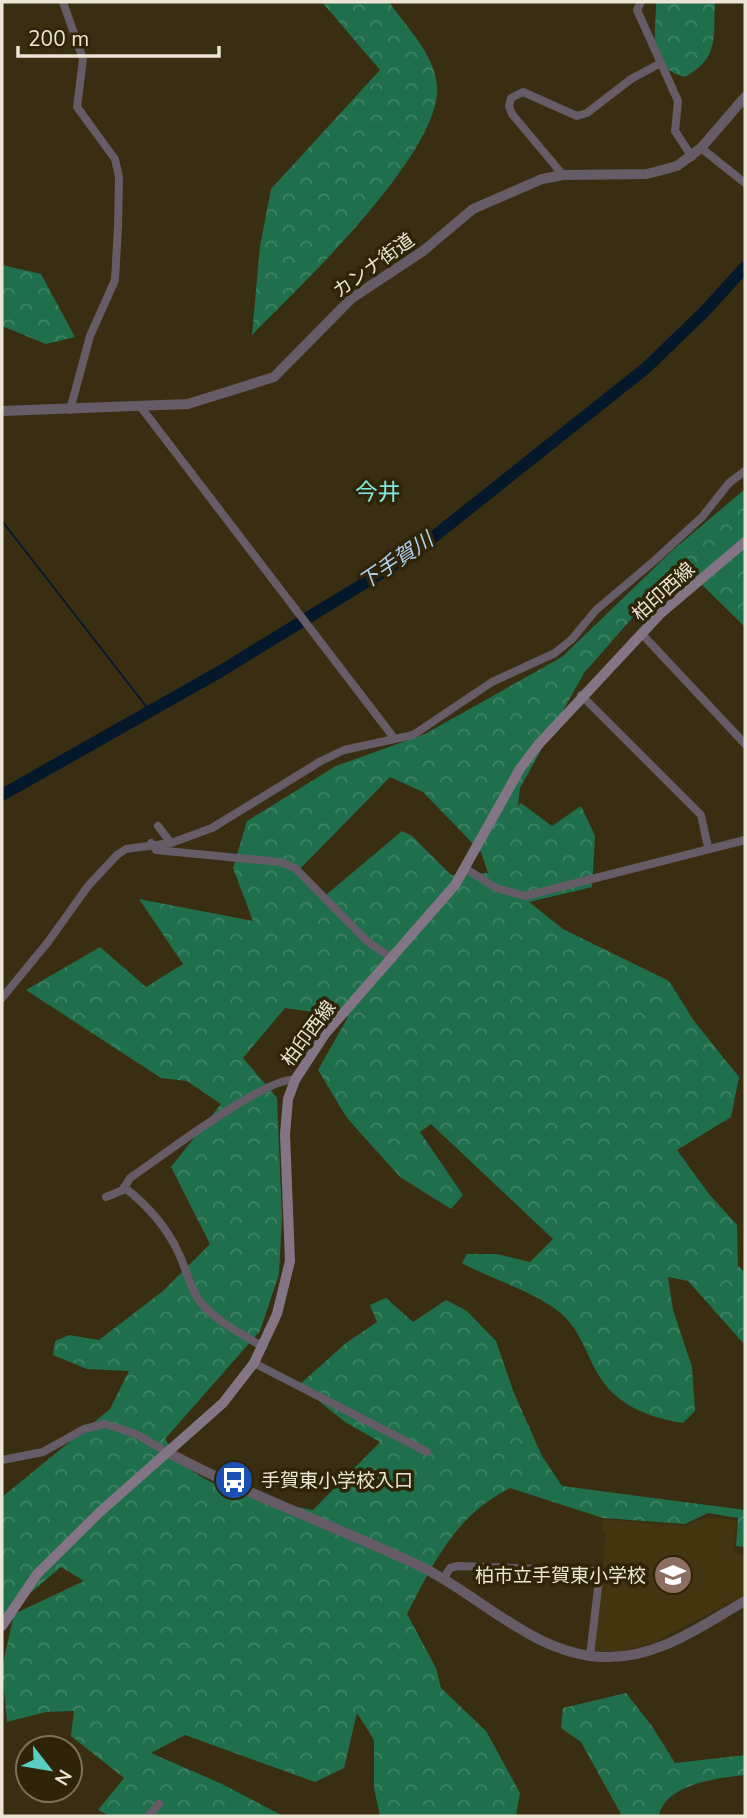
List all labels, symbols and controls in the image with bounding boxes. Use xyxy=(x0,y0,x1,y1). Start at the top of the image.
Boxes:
scale bar xyxy=(18,14,219,58)
text: 200 m xyxy=(28,25,89,53)
street label: カンナ街道 xyxy=(328,227,420,304)
district label: 今井 xyxy=(355,477,401,508)
water label: 下手賀川 xyxy=(353,525,440,596)
street label: 柏印西線 xyxy=(627,557,701,627)
street label: 柏印西線 xyxy=(276,995,342,1072)
bus stop icon: 手賀東小学校入口 xyxy=(213,1459,255,1501)
place label: 手賀東小学校入口 xyxy=(261,1468,413,1494)
school or university icon: 柏市立手賀東小学校 xyxy=(652,1554,694,1596)
place label: 柏市立手賀東小学校 xyxy=(475,1563,646,1589)
north arrow xyxy=(14,1734,84,1804)
text: N xyxy=(48,1764,78,1790)

